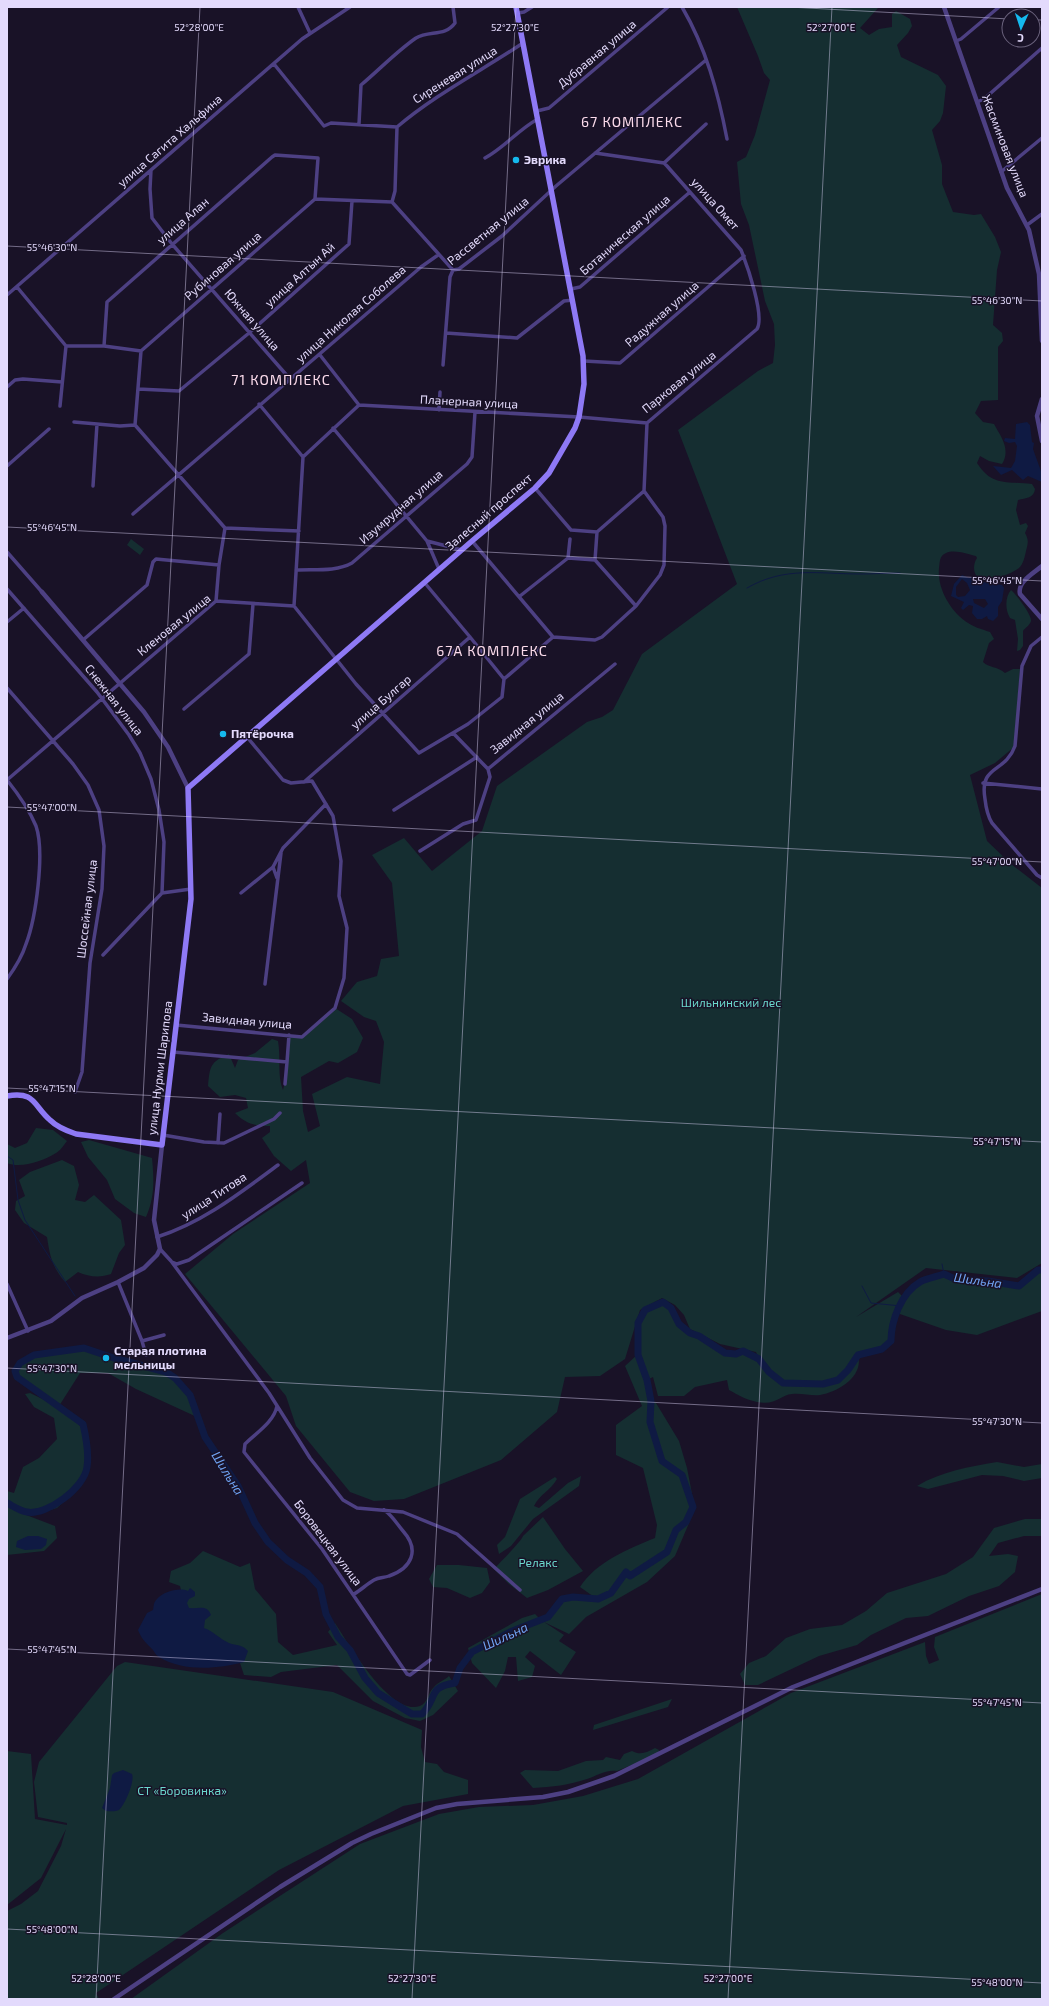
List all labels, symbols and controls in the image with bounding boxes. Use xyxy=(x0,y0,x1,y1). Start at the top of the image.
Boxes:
north arrow xyxy=(1001,8,1041,48)
street label: Дубравная улица xyxy=(554,16,639,91)
text: 52°28'00"E xyxy=(174,21,224,33)
text: 52°27'30"E xyxy=(491,21,539,33)
text: 52°27'00"E xyxy=(807,21,856,33)
text: С xyxy=(1016,32,1024,45)
street label: Сиреневая улица xyxy=(410,43,500,107)
street label: улица Сагита Хальфина xyxy=(114,91,225,190)
street label: Жасминовая улица xyxy=(979,92,1032,200)
district label: 67 КОМПЛЕКС xyxy=(581,113,683,130)
place label: Эврика xyxy=(524,152,566,166)
marker: Эврика xyxy=(511,155,521,165)
street label: улица Омет xyxy=(688,174,743,233)
street label: Ботаническая улица xyxy=(576,191,673,278)
street label: Рассветная улица xyxy=(444,193,531,268)
street label: улица Алан xyxy=(154,194,212,247)
street label: Рубиновая улица xyxy=(181,228,264,303)
street label: улица Алтын Ай xyxy=(262,239,338,310)
text: 55°46'30"N xyxy=(27,241,77,253)
street label: улица Николая Соболева xyxy=(293,262,409,365)
street label: Радужная улица xyxy=(622,278,702,350)
street label: Южная улица xyxy=(221,286,283,354)
text: 55°46'30"N xyxy=(972,294,1022,306)
street label: Парковая улица xyxy=(639,347,719,416)
district label: 71 КОМПЛЕКС xyxy=(231,371,331,388)
street label: Планерная улица xyxy=(420,391,518,412)
street label: Изумрудная улица xyxy=(356,466,445,547)
street label: Залесный проспект xyxy=(442,470,535,553)
text: 55°46'45"N xyxy=(27,521,77,533)
text: 55°46'45"N xyxy=(972,574,1022,586)
street label: Кленовая улица xyxy=(134,590,213,659)
district label: 67А КОМПЛЕКС xyxy=(436,642,548,659)
street label: Снежная улица xyxy=(82,661,147,738)
street label: улица Булгар xyxy=(347,671,414,732)
street label: Завидная улица xyxy=(487,688,566,757)
place label: Пятёрочка xyxy=(231,726,294,740)
marker: Пятёрочка xyxy=(218,729,228,739)
text: 55°47'00"N xyxy=(27,801,77,813)
text: 55°47'00"N xyxy=(972,855,1022,867)
street label: Шоссейная улица xyxy=(73,859,100,959)
park label: Шильнинский лес xyxy=(681,995,781,1009)
street label: улица Нурми Шарипова xyxy=(144,1000,175,1136)
street label: Завидная улица xyxy=(201,1009,293,1032)
text: 55°47'15"N xyxy=(28,1082,76,1094)
text: 55°47'15"N xyxy=(973,1135,1021,1147)
street label: улица Титова xyxy=(178,1169,249,1222)
water label: Шильна xyxy=(953,1269,1003,1291)
place label: Старая плотина мельницы xyxy=(114,1343,207,1371)
marker: Старая плотина мельницы xyxy=(101,1353,111,1363)
text: 55°47'30"N xyxy=(27,1362,77,1374)
text: 55°47'30"N xyxy=(972,1415,1022,1427)
water label: Шильна xyxy=(208,1448,248,1498)
street label: Боровецкая улица xyxy=(291,1497,366,1589)
park label: Релакс xyxy=(518,1555,558,1569)
water label: Шильна xyxy=(480,1619,530,1653)
text: 55°47'45"N xyxy=(27,1643,77,1655)
text: 55°47'45"N xyxy=(972,1696,1022,1708)
park label: СТ «Боровинка» xyxy=(137,1783,227,1797)
text: 55°48'00"N xyxy=(26,1923,78,1935)
text: 52°28'00"E xyxy=(71,1972,121,1984)
text: 52°27'30"E xyxy=(388,1972,436,1984)
text: 52°27'00"E xyxy=(704,1972,753,1984)
text: 55°48'00"N xyxy=(971,1976,1023,1988)

